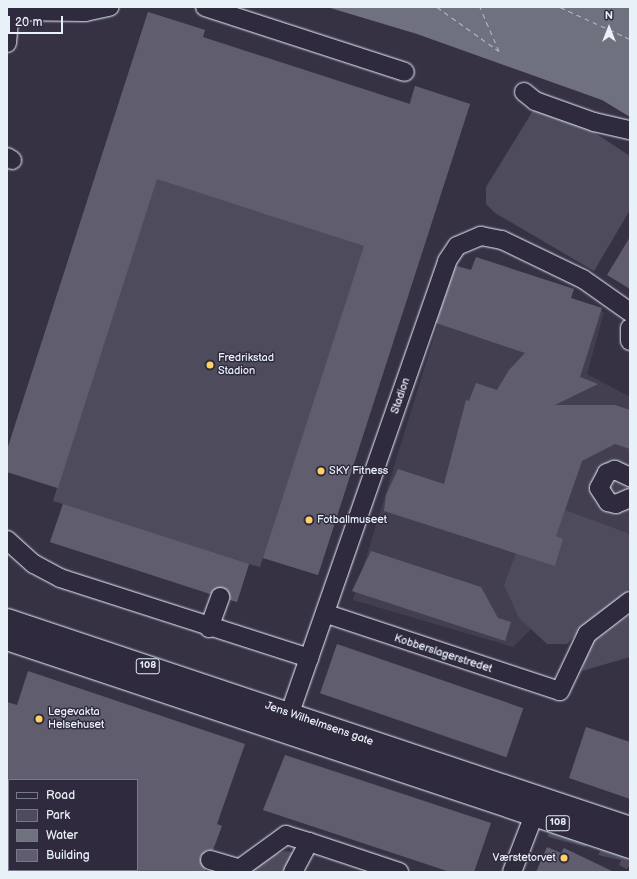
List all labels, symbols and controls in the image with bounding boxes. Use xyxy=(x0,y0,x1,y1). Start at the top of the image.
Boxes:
scale bar xyxy=(10,8,65,34)
north arrow xyxy=(589,8,629,48)
text: N xyxy=(605,9,613,22)
text: 20 m xyxy=(15,15,42,30)
place label: Fredrikstad Stadion xyxy=(218,352,274,378)
marker: Fredrikstad Stadion xyxy=(205,360,215,370)
street label: Stadion xyxy=(389,376,413,416)
place label: SKY Fitness xyxy=(329,464,388,478)
marker: SKY Fitness xyxy=(316,466,326,476)
place label: Fotballmuseet xyxy=(317,513,387,527)
marker: Fotballmuseet xyxy=(304,515,314,525)
street label: Kobberslagerstredet xyxy=(392,632,494,676)
road number: 108 xyxy=(135,658,161,674)
street label: Jens Wilhelmsens gate xyxy=(263,699,375,749)
place label: Legevakta Helsehuset xyxy=(48,706,104,732)
marker: Legevakta Helsehuset xyxy=(33,713,45,725)
legend xyxy=(8,779,138,871)
text: Road xyxy=(46,788,75,803)
text: Park xyxy=(46,808,70,823)
road number: 108 xyxy=(545,815,571,831)
text: Water xyxy=(46,828,78,843)
text: Building xyxy=(46,848,90,863)
place label: Værstetorvet xyxy=(492,851,556,865)
marker: Værstetorvet xyxy=(559,853,569,863)

